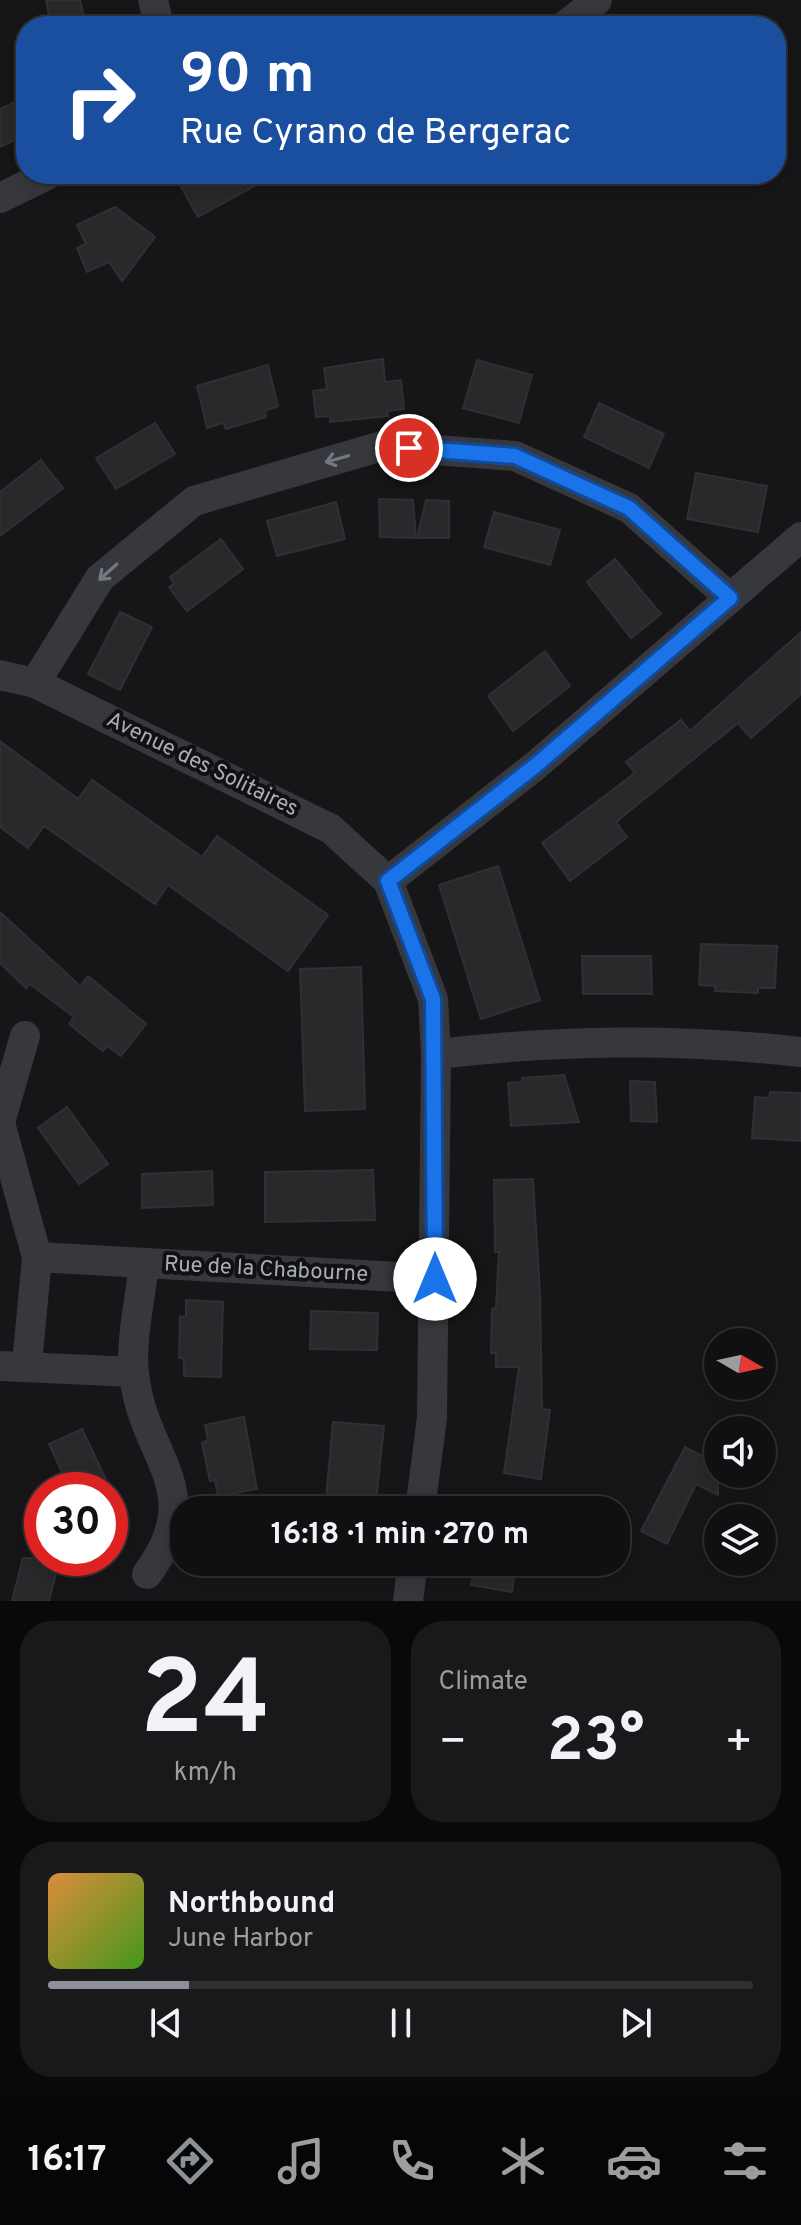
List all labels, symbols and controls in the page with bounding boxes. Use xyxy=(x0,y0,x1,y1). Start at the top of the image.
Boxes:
text: 90 m xyxy=(180,42,315,112)
icon: right xyxy=(48,48,152,152)
text: Rue Cyrano de Bergerac xyxy=(180,111,571,157)
pin xyxy=(375,414,443,482)
icon: arrive xyxy=(387,426,431,470)
one-way arrow xyxy=(324,452,350,467)
one-way arrow xyxy=(98,562,119,581)
street label: Avenue des Solitaires xyxy=(102,707,302,823)
position arrow xyxy=(393,1237,477,1321)
street label: Rue de la Chabourne xyxy=(163,1251,369,1289)
north arrow xyxy=(704,1328,776,1400)
map controls xyxy=(704,1328,776,1576)
button: sound xyxy=(704,1416,776,1488)
speed limit sign: 30 xyxy=(24,1472,128,1576)
button: layers xyxy=(704,1504,776,1576)
text: 16:18 · 1 min · 270 m xyxy=(271,1517,529,1554)
text: 24 xyxy=(140,1639,270,1771)
text: Climate xyxy=(439,1666,528,1699)
text: 23° xyxy=(547,1706,645,1782)
text: − xyxy=(439,1716,467,1772)
text: + xyxy=(725,1716,753,1772)
text: km/h xyxy=(174,1757,237,1790)
text: Northbound xyxy=(168,1886,335,1923)
text: June Harbor xyxy=(168,1923,313,1956)
icon: previous xyxy=(144,2001,188,2045)
icon: pause xyxy=(379,2001,423,2045)
icon: next xyxy=(614,2001,658,2045)
icon: directions xyxy=(162,2133,218,2189)
icon: music xyxy=(273,2133,329,2189)
icon: phone xyxy=(384,2133,440,2189)
icon: climate xyxy=(495,2133,551,2189)
icon: car xyxy=(606,2133,662,2189)
icon: filters xyxy=(717,2133,773,2189)
text: 16:17 xyxy=(28,2138,106,2184)

